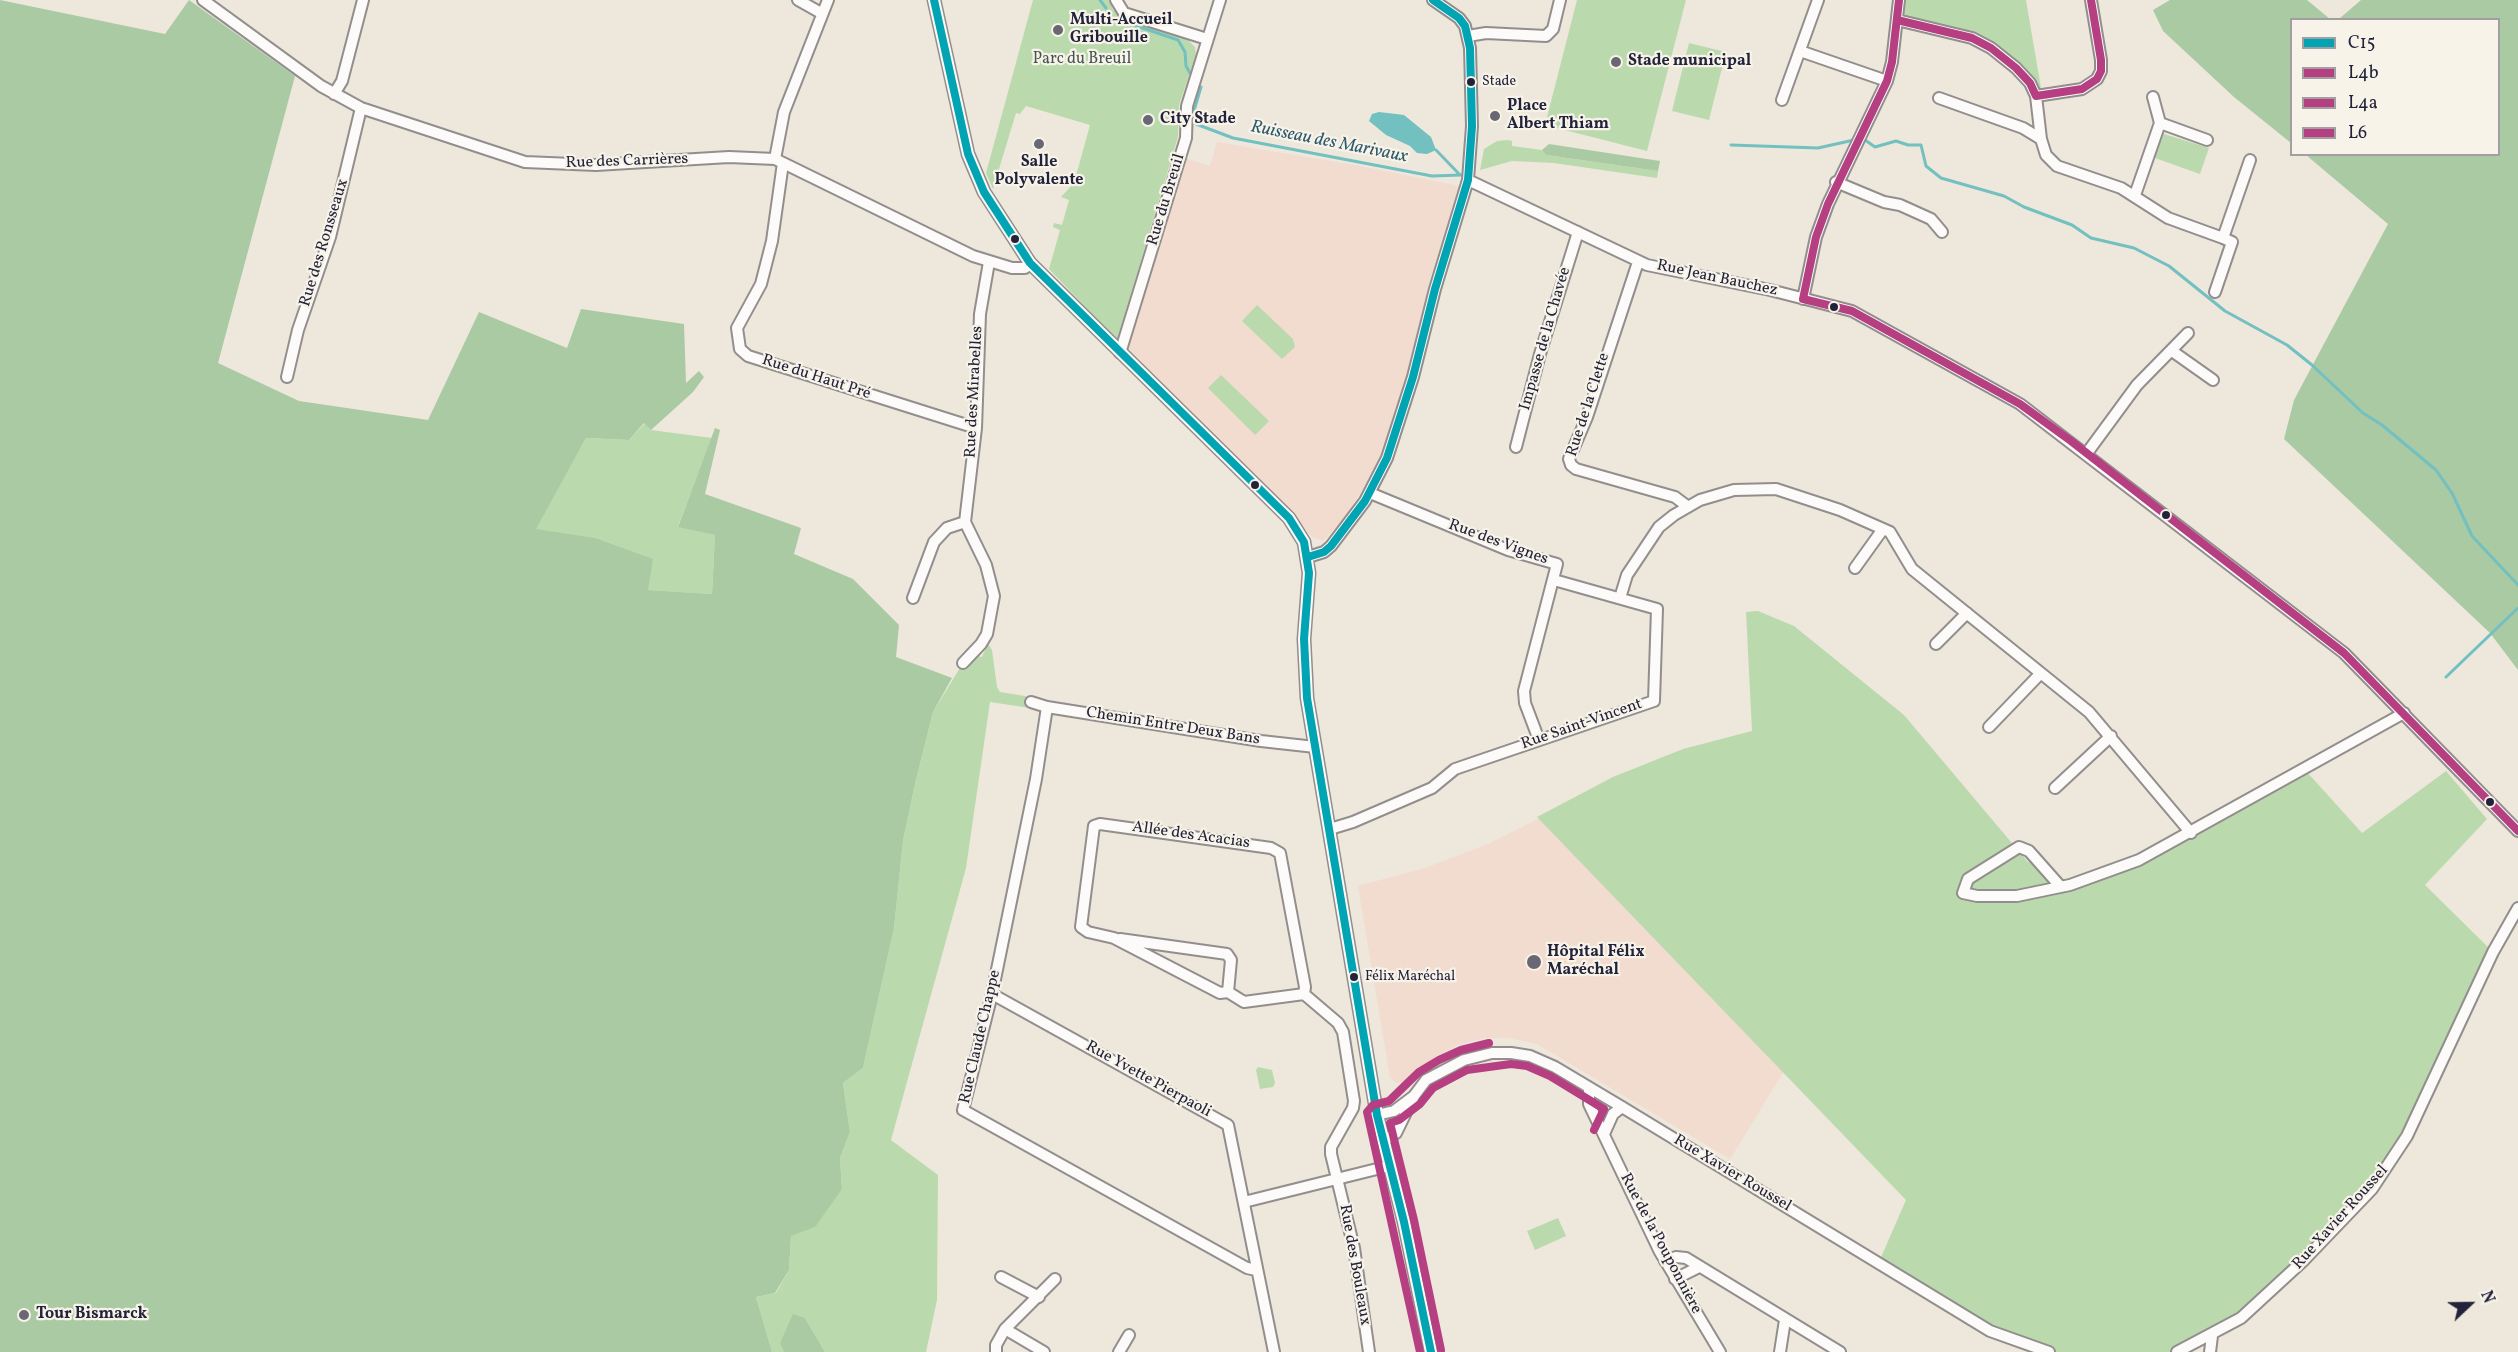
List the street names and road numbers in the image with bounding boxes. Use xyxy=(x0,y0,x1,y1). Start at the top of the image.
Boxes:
street label: Rue des Carrières xyxy=(565,150,689,174)
street label: Rue du Breuil xyxy=(1144,152,1190,248)
street label: Rue des Ronsseaux xyxy=(296,177,354,309)
street label: Rue Jean Bauchez xyxy=(1655,257,1779,301)
street label: Impasse de la Chavée xyxy=(1516,265,1576,413)
street label: Rue des Mirabelles xyxy=(962,326,988,458)
street label: Rue du Haut Pré xyxy=(759,351,873,405)
street label: Rue de la Clette xyxy=(1563,351,1615,459)
street label: Rue des Vignes xyxy=(1446,516,1550,570)
street label: Rue Saint-Vincent xyxy=(1519,695,1645,755)
street label: Chemin Entre Deux Bans xyxy=(1085,704,1261,750)
street label: Allée des Acacias xyxy=(1131,818,1251,854)
street label: Rue Claude Chappe xyxy=(956,968,1006,1106)
street label: Rue Yvette Pierpaoli xyxy=(1082,1037,1214,1123)
street label: Rue Xavier Roussel xyxy=(1670,1131,1794,1217)
street label: Rue Xavier Roussel xyxy=(2289,1162,2393,1274)
street label: Rue de la Pouponnière xyxy=(1615,1170,1705,1318)
street label: Rue des Bouleaux xyxy=(1334,1203,1374,1327)

